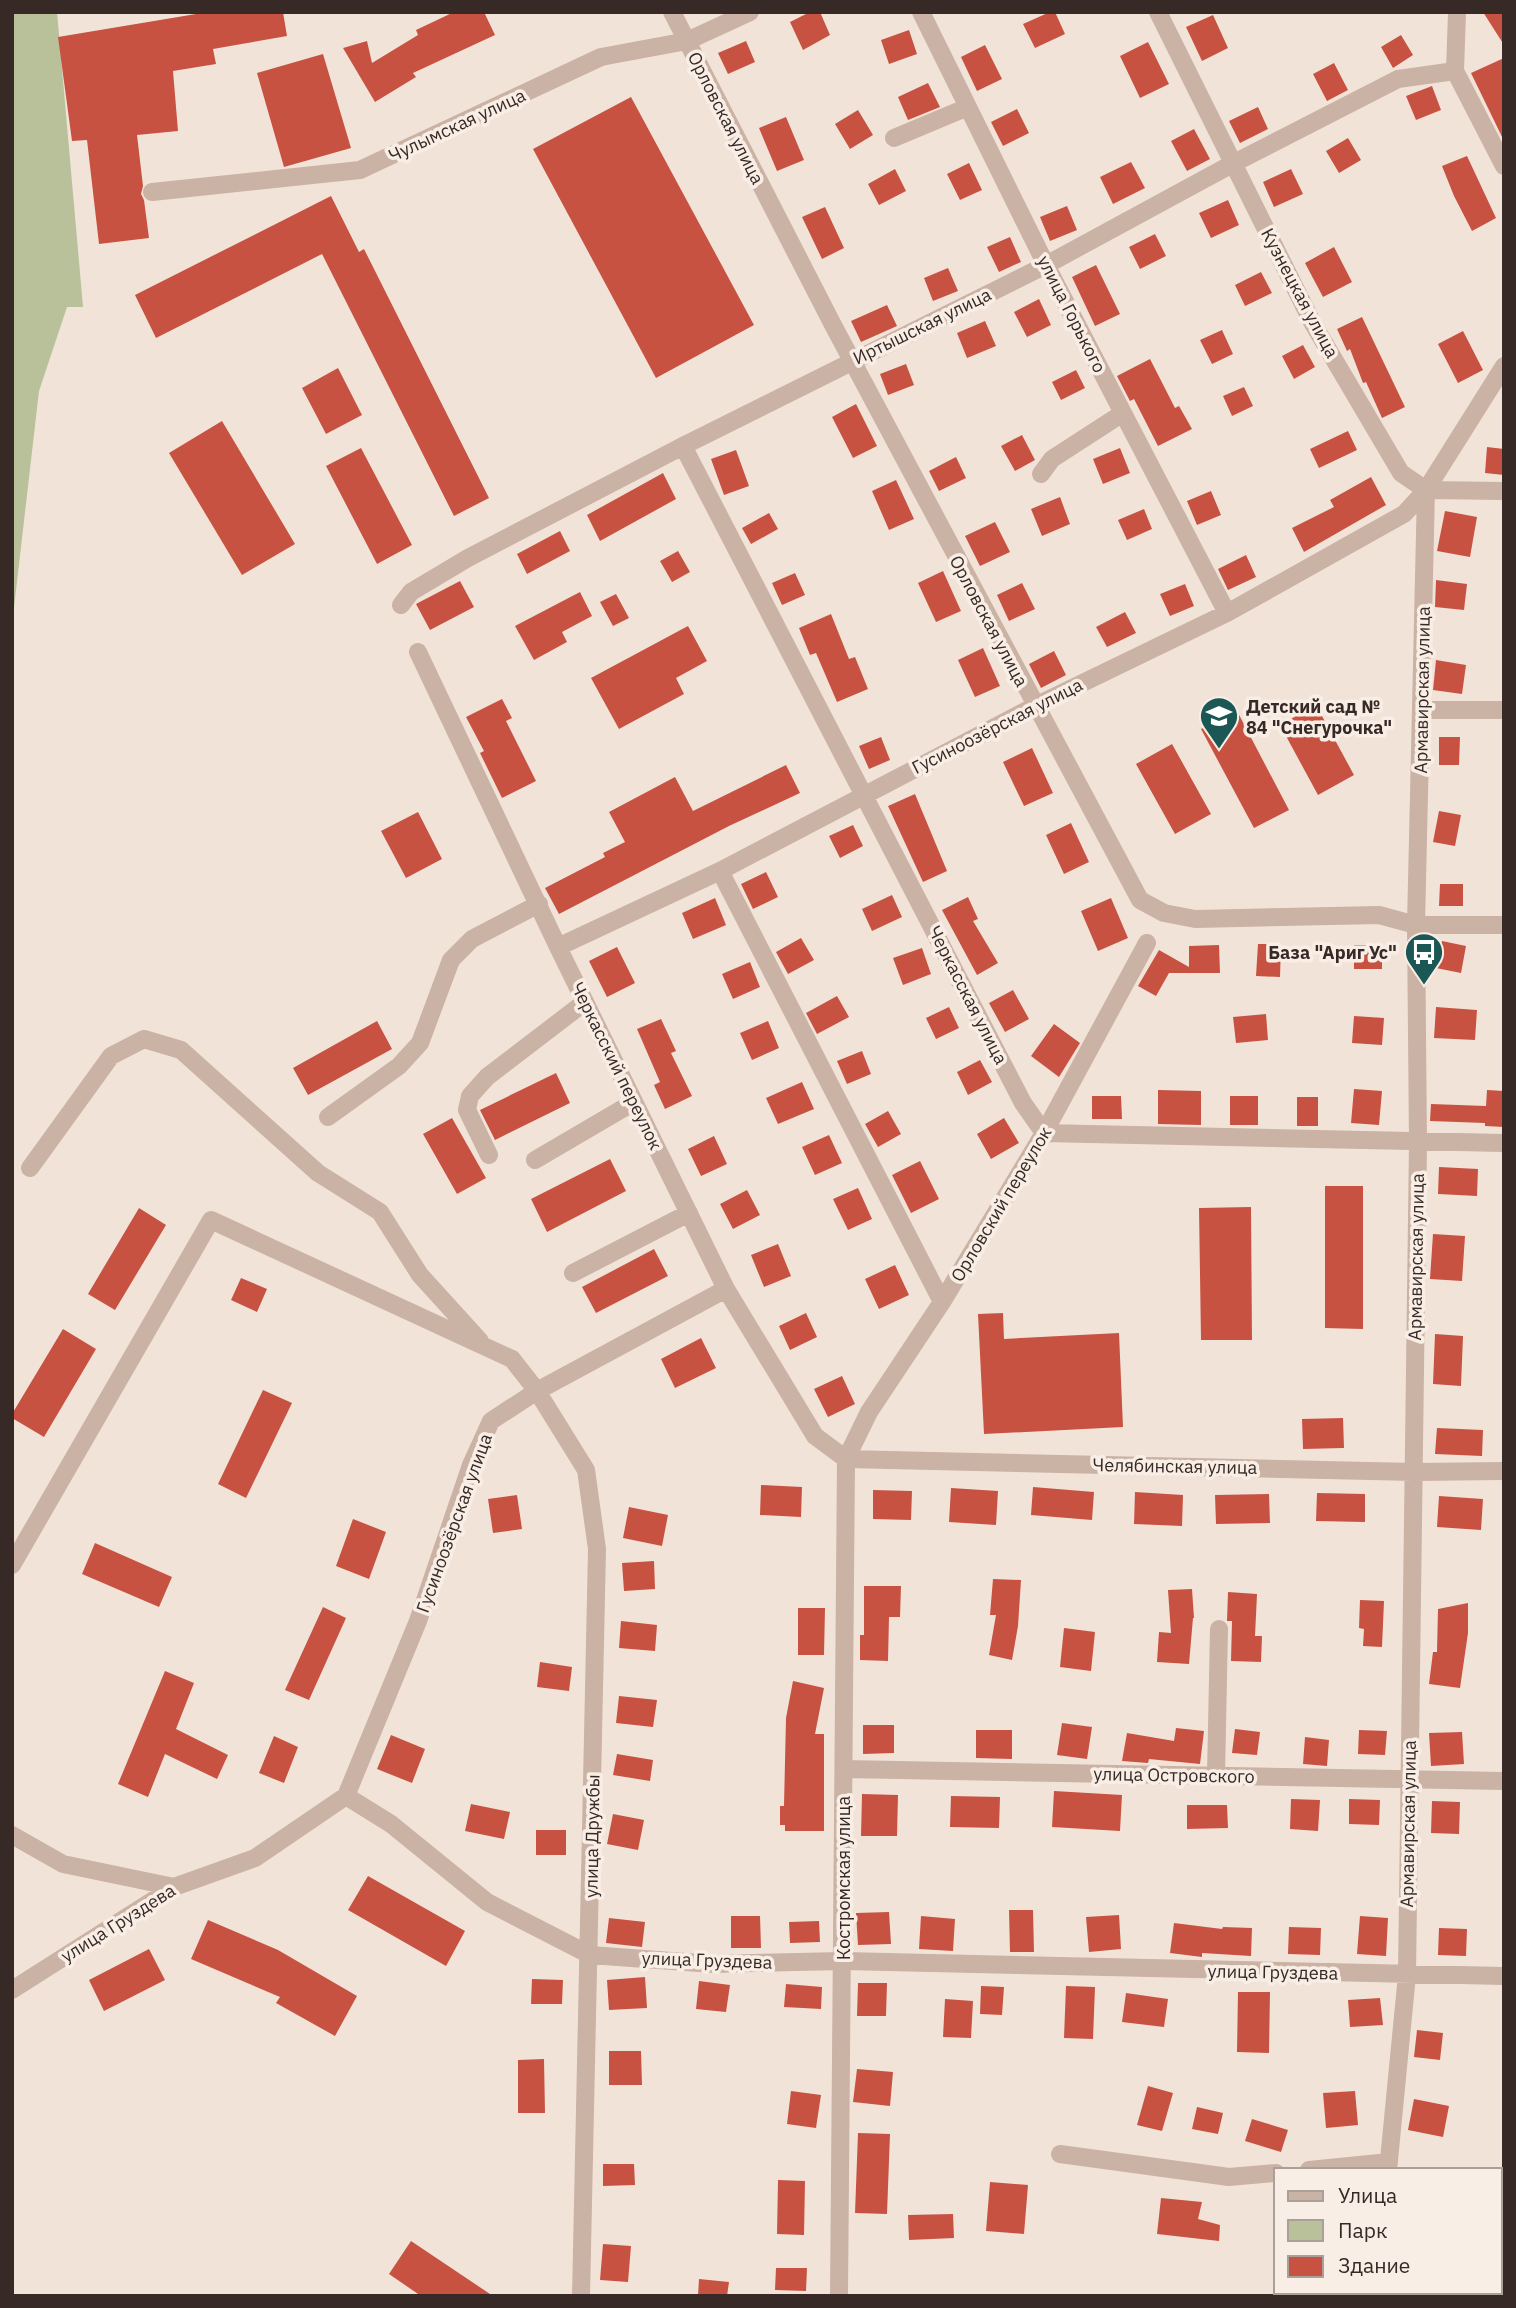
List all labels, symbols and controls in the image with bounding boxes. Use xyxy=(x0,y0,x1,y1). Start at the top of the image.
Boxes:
street label: Орловская улица xyxy=(683,48,769,188)
street label: Чулымская улица xyxy=(385,83,529,167)
street label: Кузнецкая улица xyxy=(1256,224,1344,362)
street label: улица Горького xyxy=(1033,252,1111,376)
street label: Иртышская улица xyxy=(849,282,995,369)
street label: Орловская улица xyxy=(945,551,1034,691)
street label: Армавирская улица xyxy=(1409,606,1435,774)
street label: Гусиноозёрская улица xyxy=(908,673,1087,779)
school or university icon: Детский сад № 84 "Снегурочка" xyxy=(1198,695,1240,750)
place label: Детский сад № 84 "Снегурочка" xyxy=(1246,695,1392,739)
street label: Черкасская улица xyxy=(923,922,1013,1068)
bus stop icon: База "Ариг Ус" xyxy=(1403,931,1445,986)
place label: База "Ариг Ус" xyxy=(1268,941,1397,964)
street label: Черкасский переулок xyxy=(566,978,668,1154)
street label: Орловский переулок xyxy=(946,1122,1057,1286)
street label: Армавирская улица xyxy=(1403,1173,1429,1341)
street label: Гусиноозёрская улица xyxy=(411,1430,497,1616)
street label: Челябинская улица xyxy=(1092,1453,1258,1479)
street label: Армавирская улица xyxy=(1395,1740,1421,1908)
street label: улица Островского xyxy=(1093,1762,1255,1788)
street label: улица Дружбы xyxy=(579,1774,605,1898)
street label: Костромская улица xyxy=(832,1795,855,1960)
street label: улица Груздева xyxy=(57,1878,180,1967)
street label: улица Груздева xyxy=(641,1946,773,1974)
street label: улица Груздева xyxy=(1208,1959,1339,1985)
legend xyxy=(1274,2168,1502,2294)
text: Улица xyxy=(1338,2181,1397,2209)
text: Парк xyxy=(1338,2216,1388,2244)
text: Здание xyxy=(1338,2251,1410,2279)

